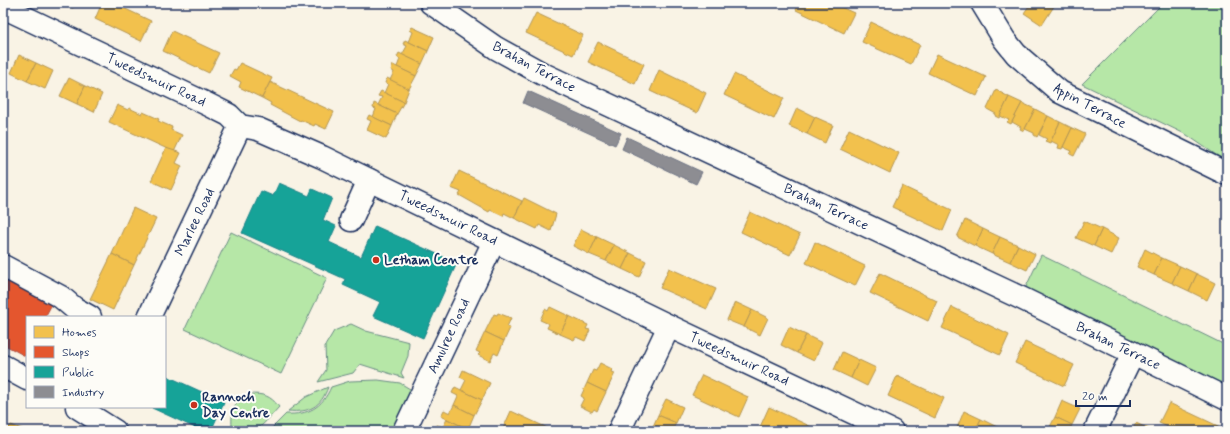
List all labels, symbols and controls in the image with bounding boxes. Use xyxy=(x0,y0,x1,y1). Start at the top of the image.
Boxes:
street label: Brahan Terrace xyxy=(489,37,579,97)
street label: Tweedsmuir Road xyxy=(103,49,209,111)
street label: Appin Terrace xyxy=(1050,79,1130,134)
street label: Brahan Terrace xyxy=(781,179,871,235)
street label: Marlee Road xyxy=(171,185,219,259)
street label: Tweedsmuir Road xyxy=(395,186,501,250)
place label: Letham Centre xyxy=(384,251,479,269)
marker: Letham Centre xyxy=(371,255,381,265)
street label: Amulree Road xyxy=(424,296,474,376)
legend xyxy=(26,316,166,408)
street label: Brahan Terrace xyxy=(1073,318,1163,374)
text: Homes xyxy=(62,325,97,341)
street label: Tweedsmuir Road xyxy=(686,328,792,390)
text: Shops xyxy=(62,345,89,361)
text: Public xyxy=(62,365,94,381)
scale bar xyxy=(1076,382,1130,408)
text: Industry xyxy=(62,385,104,401)
place label: Rannoch Day Centre xyxy=(202,388,270,422)
text: 20 m xyxy=(1082,389,1108,405)
marker: Rannoch Day Centre xyxy=(189,400,199,410)

